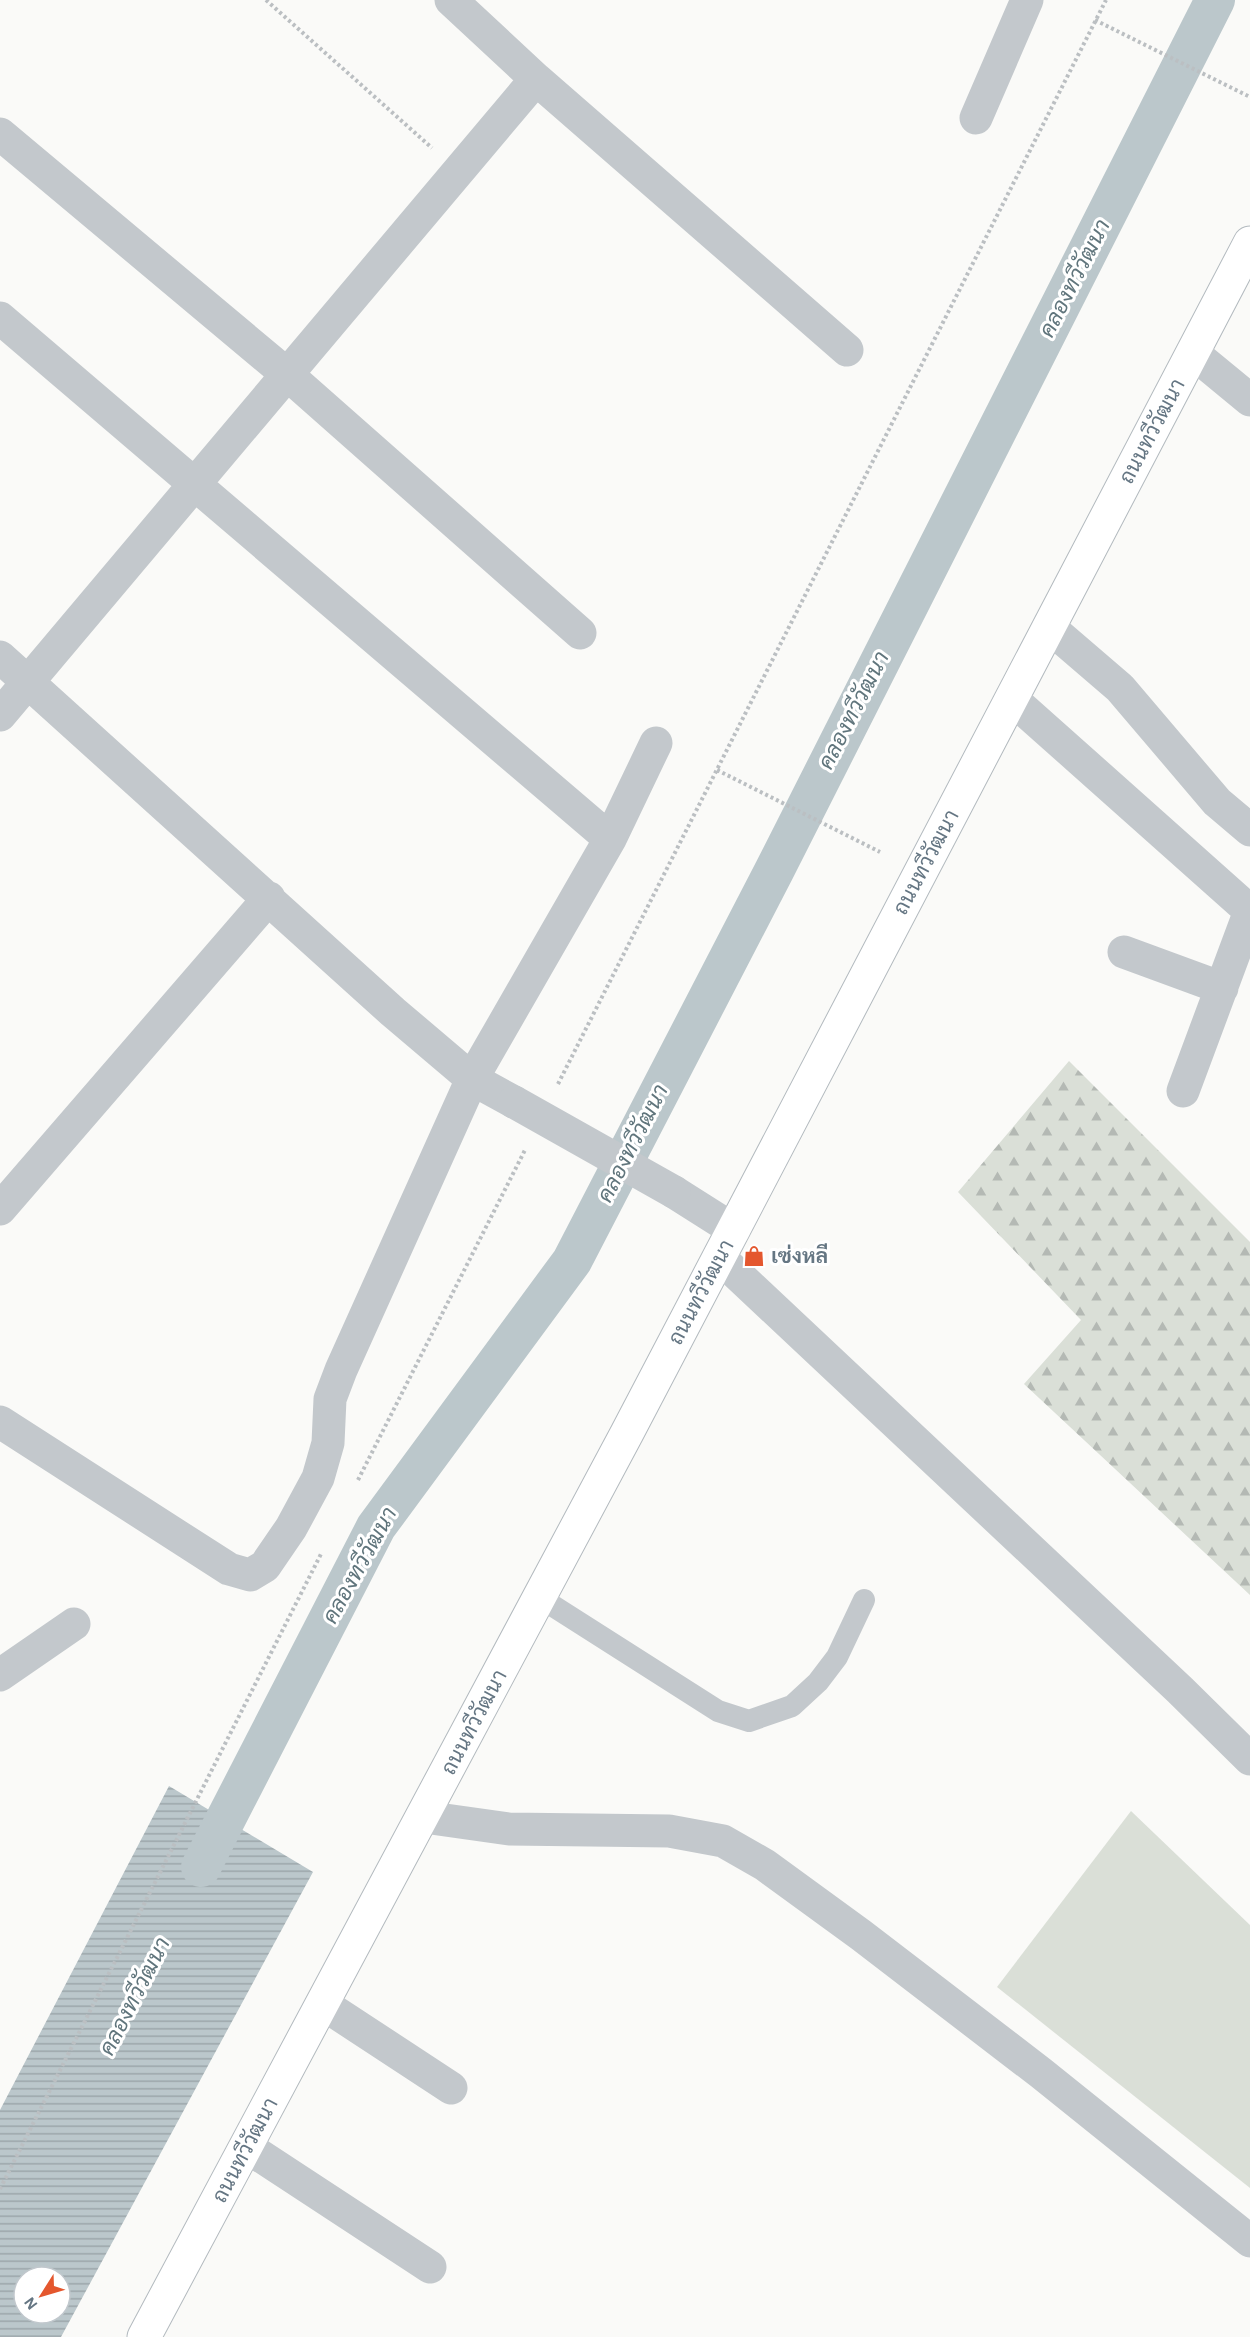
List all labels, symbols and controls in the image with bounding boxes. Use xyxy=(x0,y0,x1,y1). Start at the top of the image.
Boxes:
water label: คลองทวีวัฒนา xyxy=(1033,215,1114,341)
street label: ถนนทวีวัฒนา xyxy=(1113,374,1189,487)
water label: คลองทวีวัฒนา xyxy=(812,647,893,773)
street label: ถนนทวีวัฒนา xyxy=(887,805,963,918)
water label: คลองทวีวัฒนา xyxy=(591,1080,672,1206)
street label: ถนนทวีวัฒนา xyxy=(662,1235,738,1348)
place label: เซ่งหลี xyxy=(771,1243,828,1267)
shop icon: เซ่งหลี xyxy=(742,1244,766,1268)
water label: คลองทวีวัฒนา xyxy=(316,1502,401,1627)
street label: ถนนทวีวัฒนา xyxy=(435,1665,511,1778)
water label: คลองทวีวัฒนา xyxy=(93,1933,174,2059)
street label: ถนนทวีวัฒนา xyxy=(206,2093,282,2206)
north arrow xyxy=(12,2265,72,2325)
text: N xyxy=(21,2294,41,2313)

